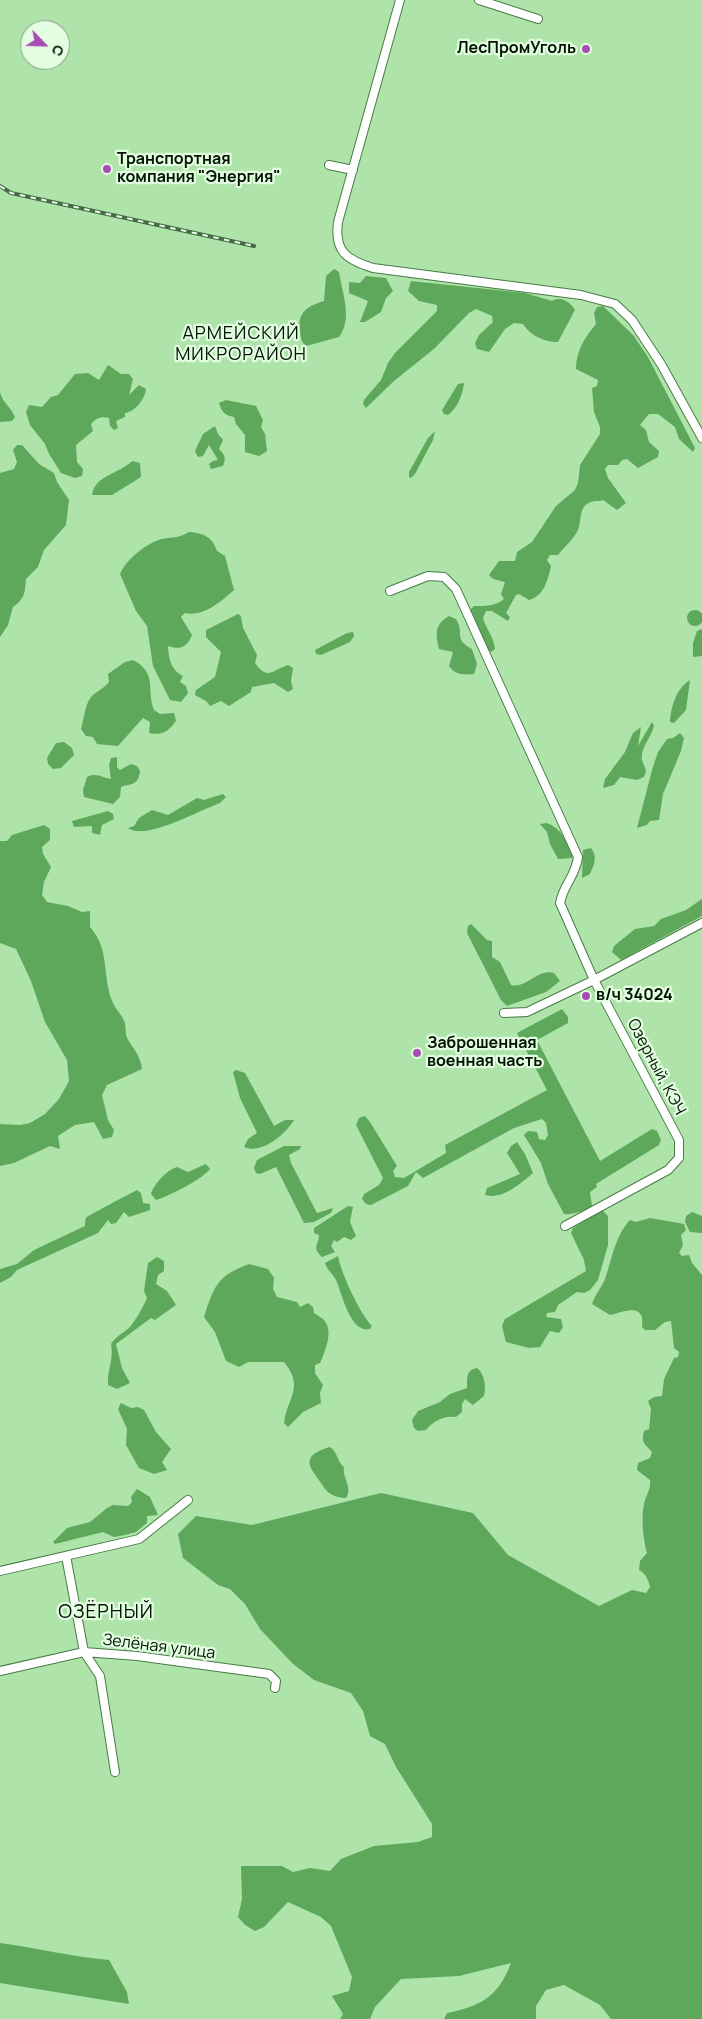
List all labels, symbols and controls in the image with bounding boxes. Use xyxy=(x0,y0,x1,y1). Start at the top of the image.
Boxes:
north arrow xyxy=(20,20,70,70)
place label: ЛесПромУголь xyxy=(457,39,576,59)
text: С xyxy=(47,42,69,59)
marker: ЛесПромУголь xyxy=(580,43,592,55)
place label: Транспортная компания "Энергия" xyxy=(117,150,281,188)
marker: Транспортная компания "Энергия" xyxy=(101,163,113,175)
district label: АРМЕЙСКИЙ МИКРОРАЙОН xyxy=(174,323,308,366)
place label: в/ч 34024 xyxy=(596,986,673,1006)
marker: в/ч 34024 xyxy=(580,990,592,1002)
street label: Озерный, КЭЧ xyxy=(623,1016,689,1118)
place label: Заброшенная военная часть xyxy=(427,1034,542,1072)
marker: Заброшенная военная часть xyxy=(411,1047,423,1059)
district label: ОЗЁРНЫЙ xyxy=(57,1602,155,1624)
street label: Зелёная улица xyxy=(102,1631,216,1663)

